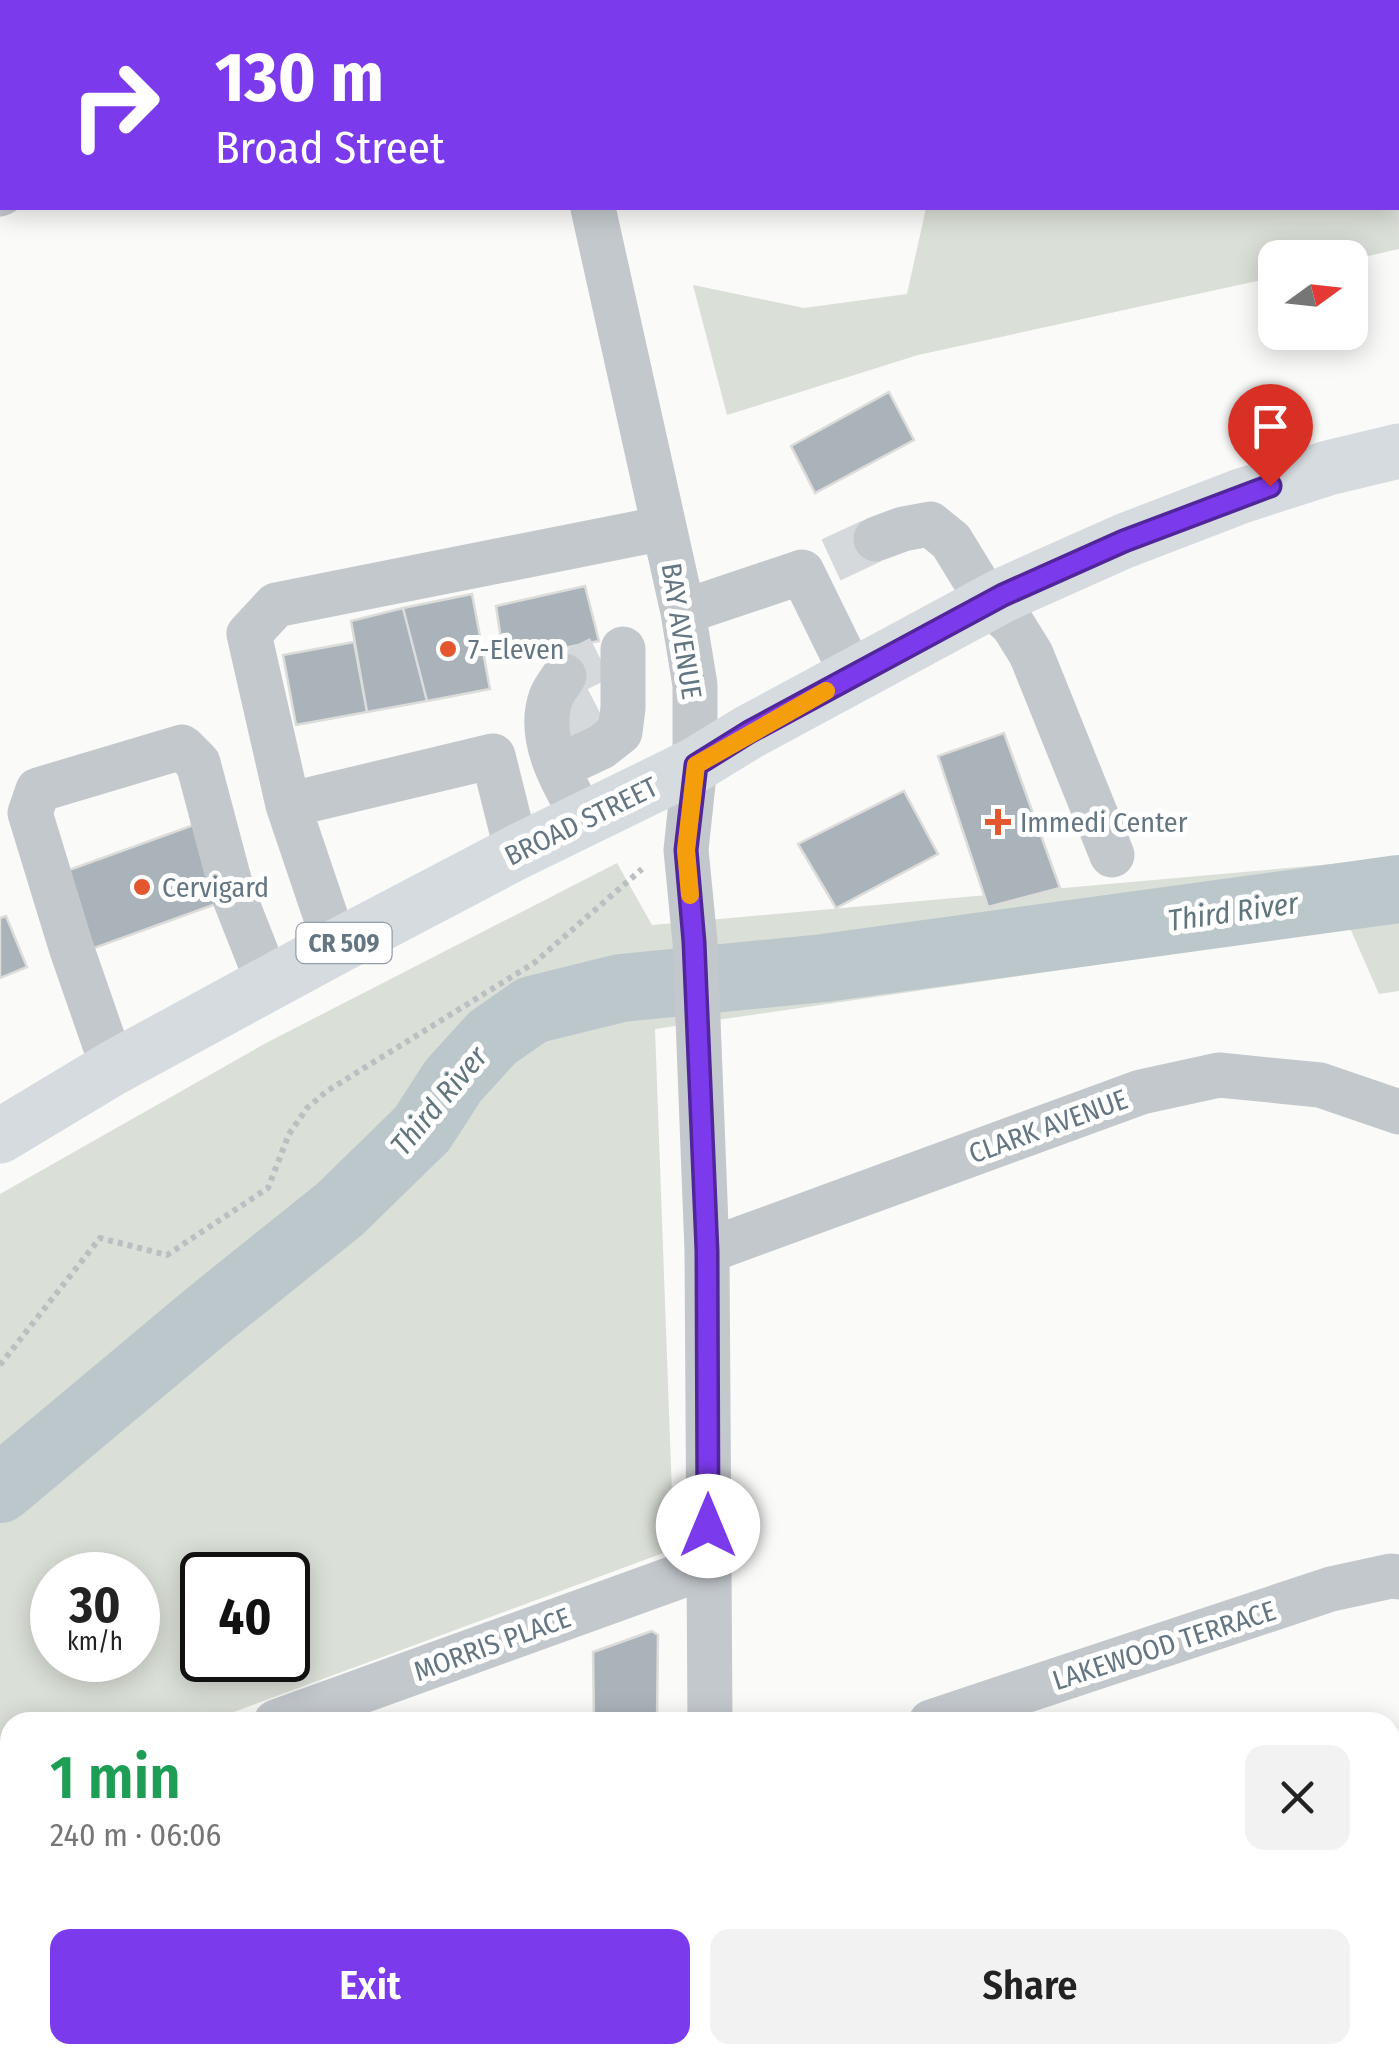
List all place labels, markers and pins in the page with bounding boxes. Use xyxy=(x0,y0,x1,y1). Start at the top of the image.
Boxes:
pin xyxy=(1228,384,1313,487)
place label: 7-Eleven xyxy=(468,633,565,666)
marker: 7-Eleven xyxy=(437,638,459,660)
place label: Immedi Center xyxy=(1020,806,1188,839)
marker: Immedi Center xyxy=(985,809,1011,835)
place label: Cervigard xyxy=(162,871,269,904)
marker: Cervigard xyxy=(131,876,153,898)

